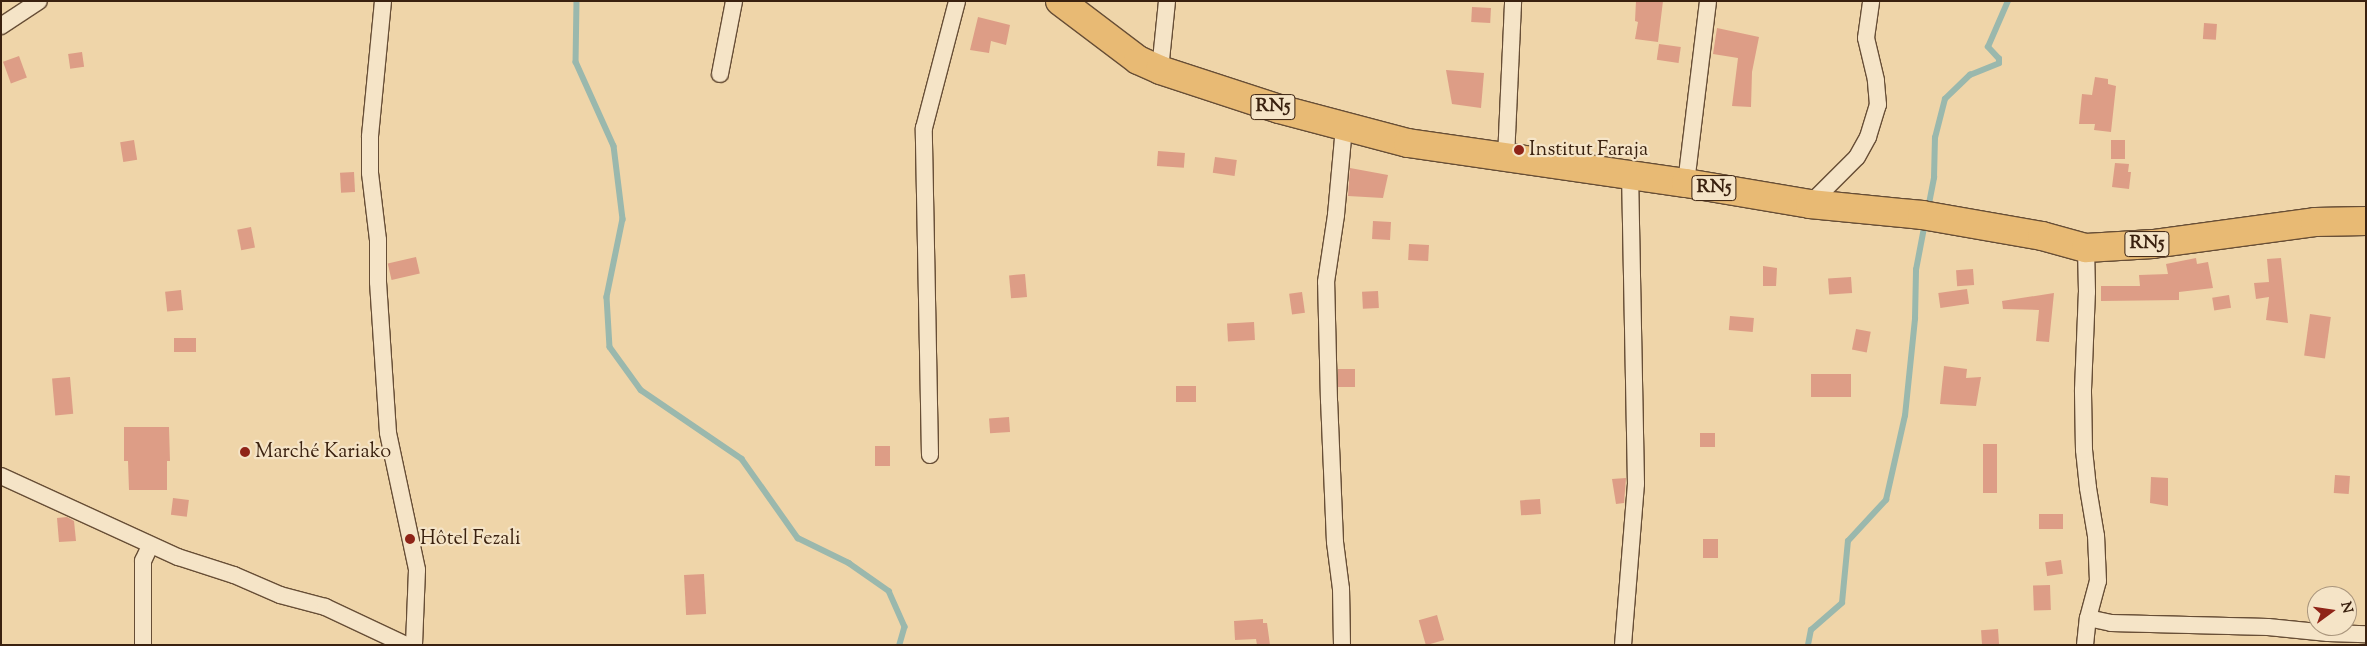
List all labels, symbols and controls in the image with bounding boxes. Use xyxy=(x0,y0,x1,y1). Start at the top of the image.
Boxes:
road number: RN5 xyxy=(1249,90,1297,124)
place label: Institut Faraja xyxy=(1529,138,1648,162)
marker: Institut Faraja xyxy=(1513,144,1525,156)
road number: RN5 xyxy=(1690,172,1738,204)
road number: RN5 xyxy=(2123,228,2171,260)
place label: Marché Kariako xyxy=(255,440,391,464)
marker: Marché Kariako xyxy=(239,446,251,458)
place label: Hôtel Fezali xyxy=(420,527,521,551)
marker: Hôtel Fezali xyxy=(404,533,416,545)
north arrow xyxy=(2307,586,2357,636)
text: N xyxy=(2335,600,2357,615)

